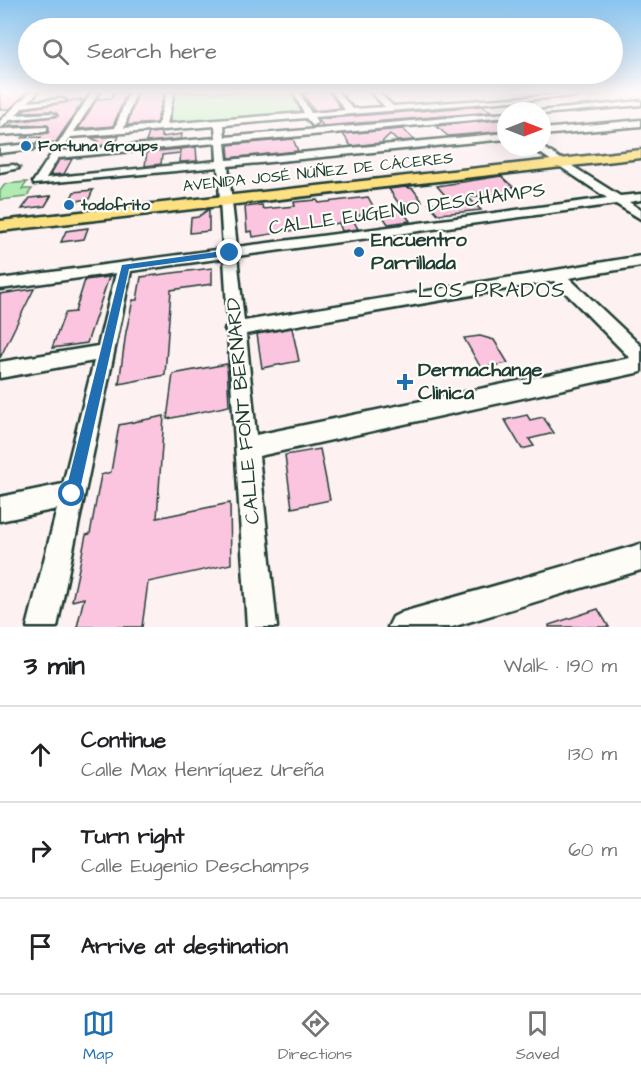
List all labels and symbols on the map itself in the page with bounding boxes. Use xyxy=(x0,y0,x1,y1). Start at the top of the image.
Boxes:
north arrow xyxy=(497,102,551,156)
place label: Fortuna Groups xyxy=(38,135,158,157)
marker: Fortuna Groups xyxy=(19,139,33,153)
street label: AVENIDA JOSÉ NÚÑEZ DE CÁCERES xyxy=(182,147,454,197)
street label: CALLE EUGENIO DESCHAMPS xyxy=(267,176,547,242)
place label: todofrito xyxy=(80,194,151,216)
marker: todofrito xyxy=(62,198,76,212)
place label: Encuentro Parrillada xyxy=(371,226,468,277)
route end xyxy=(216,239,242,265)
marker: Encuentro Parrillada xyxy=(352,245,366,259)
district label: LOS PRADOS xyxy=(418,276,566,305)
street label: CALLE FONT BERNARD xyxy=(219,296,267,526)
place label: Dermachange Clinica xyxy=(418,356,543,407)
marker: Dermachange Clinica xyxy=(396,373,414,391)
route start xyxy=(58,480,84,506)

